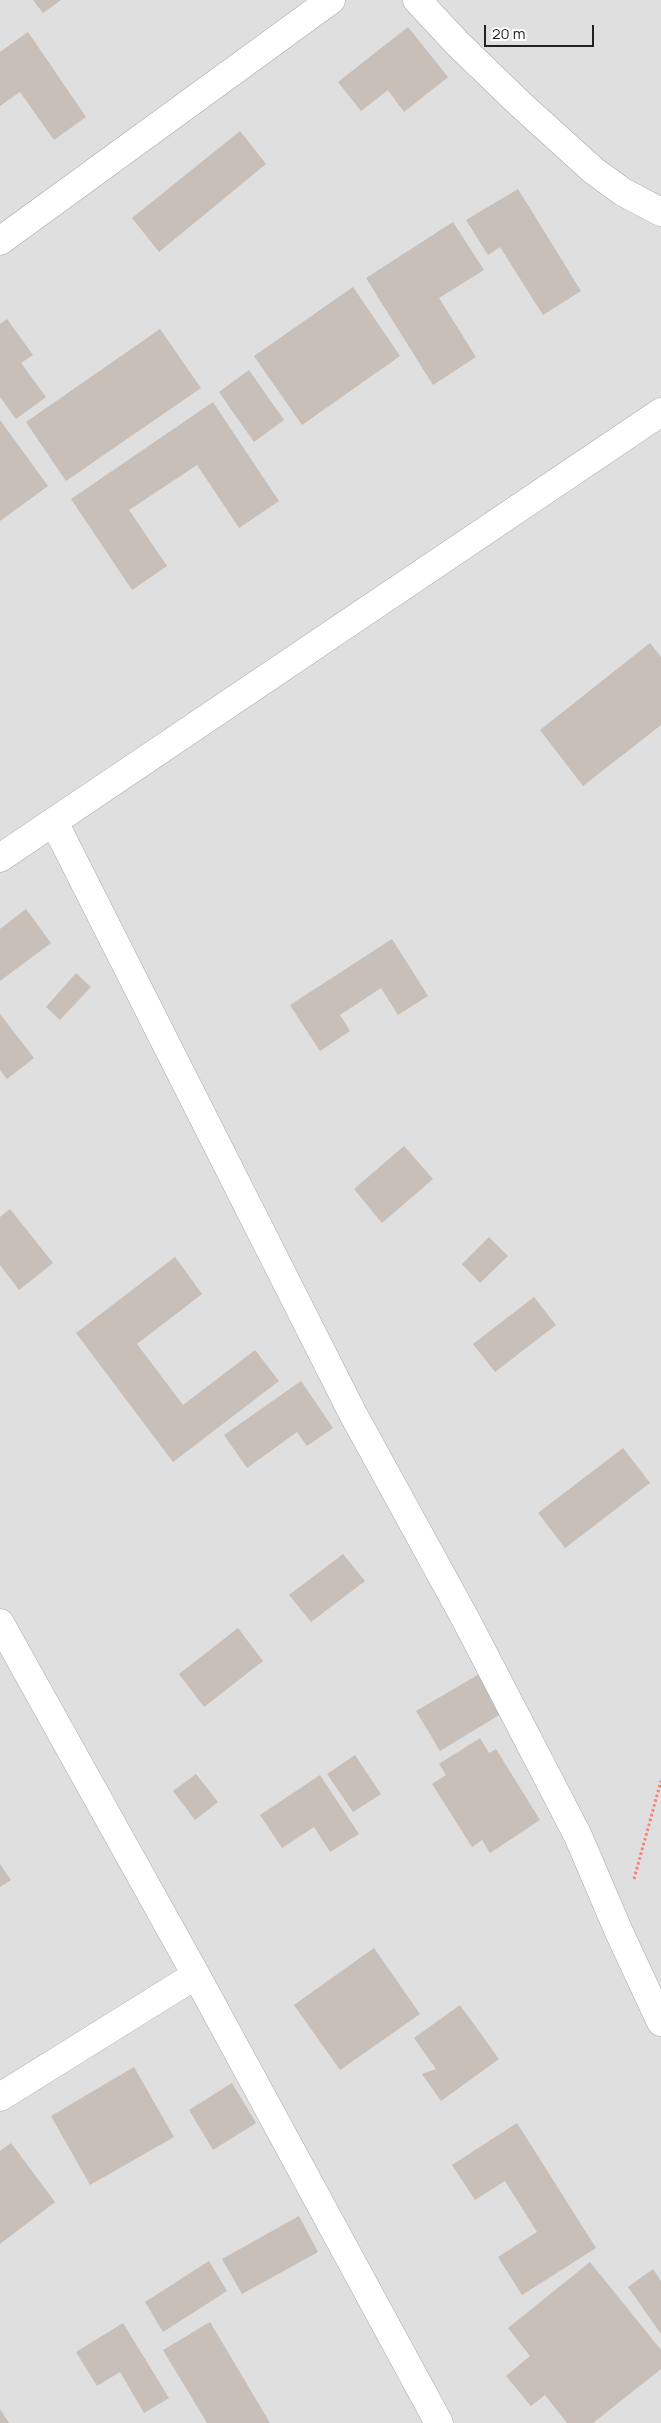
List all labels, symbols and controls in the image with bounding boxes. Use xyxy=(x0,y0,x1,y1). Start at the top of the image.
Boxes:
scale bar xyxy=(486,15,596,47)
text: 20 m xyxy=(492,23,525,44)

